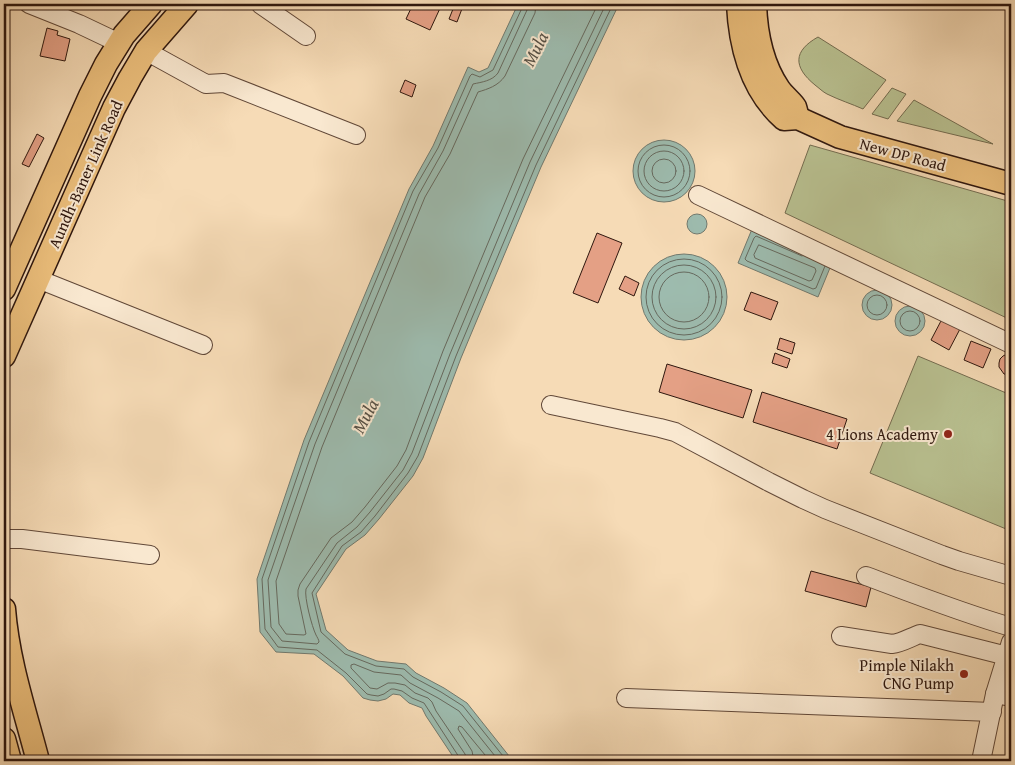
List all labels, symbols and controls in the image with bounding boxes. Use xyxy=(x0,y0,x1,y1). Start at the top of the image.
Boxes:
water label: Mula xyxy=(515,26,555,71)
street label: Aundh-Baner Link Road xyxy=(41,96,129,252)
street label: New DP Road xyxy=(857,131,949,177)
water label: Mula xyxy=(345,393,386,438)
place label: 4 Lions Academy xyxy=(826,422,938,446)
marker: 4 Lions Academy xyxy=(942,428,954,440)
place label: Pimple Nilakh CNG Pump xyxy=(860,653,954,695)
marker: Pimple Nilakh CNG Pump xyxy=(958,668,970,680)

